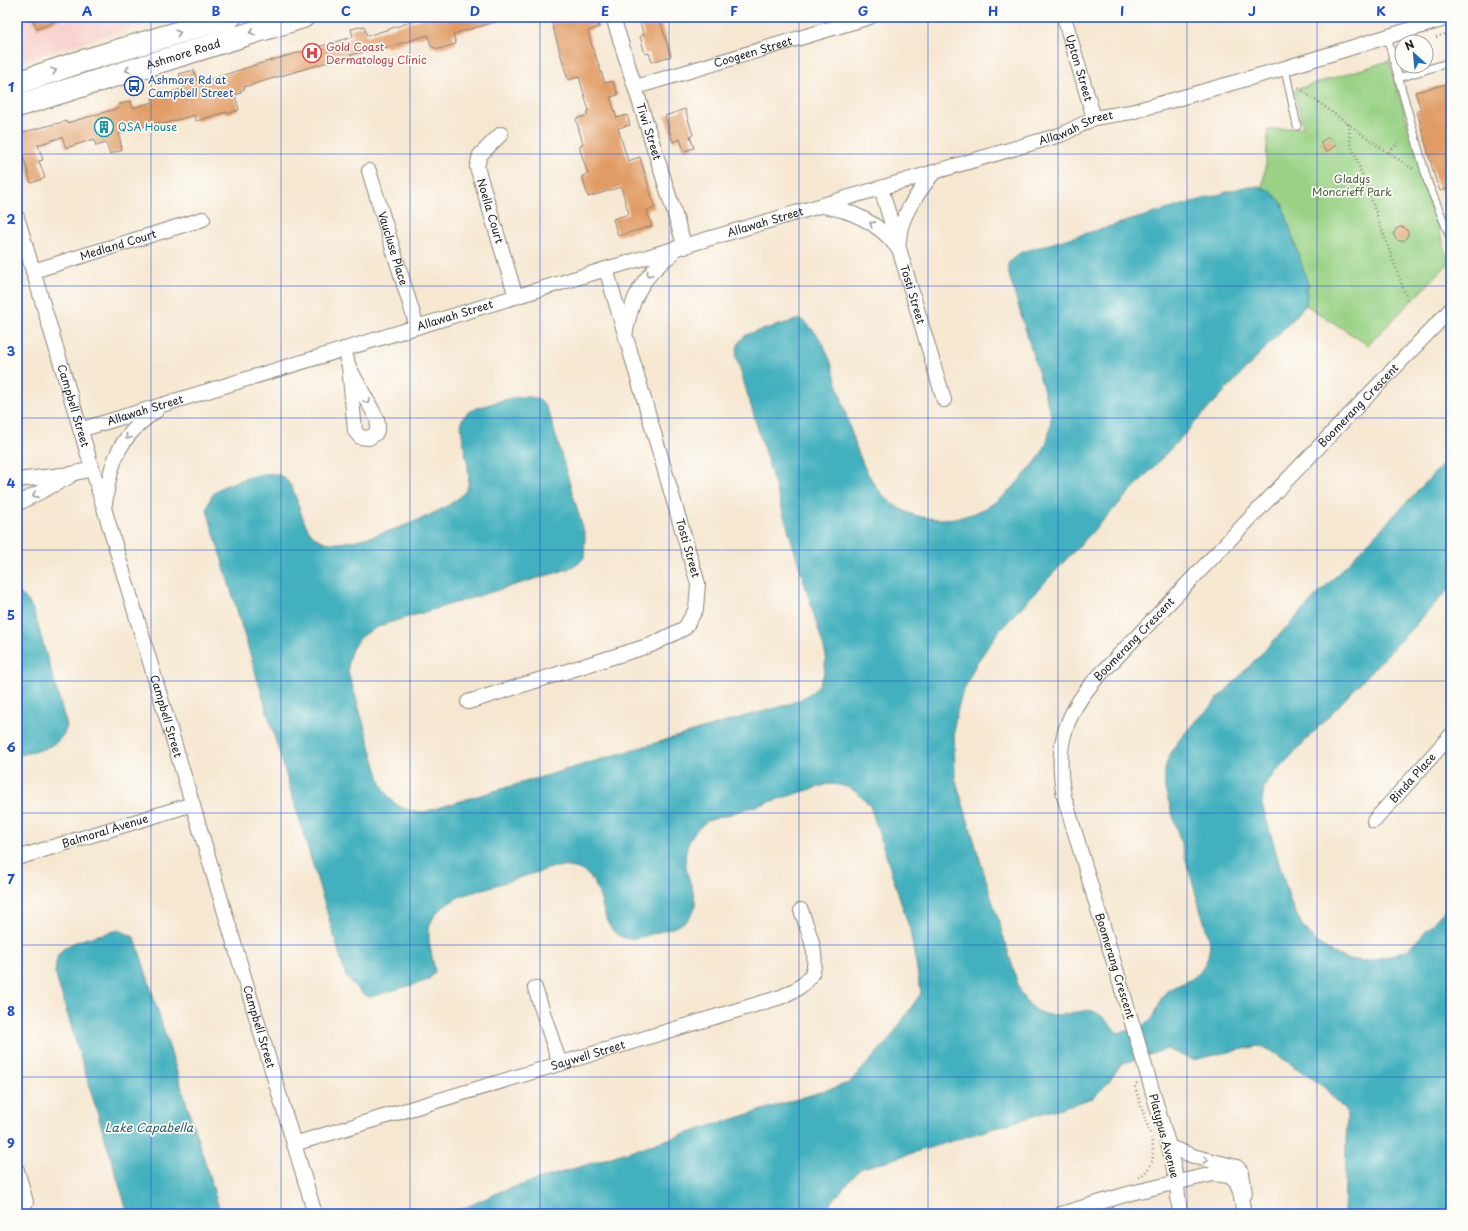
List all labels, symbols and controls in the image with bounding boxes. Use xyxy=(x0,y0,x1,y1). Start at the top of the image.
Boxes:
text: A xyxy=(82,1,92,20)
text: B xyxy=(212,1,221,20)
text: C xyxy=(341,1,351,20)
text: D xyxy=(470,1,480,20)
text: E xyxy=(601,1,609,20)
text: F xyxy=(730,1,738,20)
text: G xyxy=(858,1,868,20)
text: H xyxy=(988,1,998,20)
text: I xyxy=(1120,1,1124,20)
text: J xyxy=(1248,1,1256,20)
text: K xyxy=(1376,1,1386,20)
one-way arrow xyxy=(249,27,256,36)
one-way arrow xyxy=(175,29,182,38)
street label: Coogeen Street xyxy=(712,32,794,71)
street label: Upton Street xyxy=(1062,32,1098,104)
street label: Ashmore Road xyxy=(144,34,222,73)
north arrow xyxy=(1394,34,1434,74)
text: N xyxy=(1401,35,1417,54)
place label: Gold Coast Dermatology Clinic xyxy=(326,38,427,68)
hospital icon: Gold Coast Dermatology Clinic xyxy=(301,42,323,64)
one-way arrow xyxy=(124,66,131,74)
one-way arrow xyxy=(50,67,57,76)
place label: Ashmore Rd at Campbell Street xyxy=(148,71,234,101)
bus stop icon: Ashmore Rd at Campbell Street xyxy=(123,75,145,97)
text: 1 xyxy=(8,77,14,96)
street label: Tiwi Street xyxy=(632,101,666,163)
street label: Allawah Street xyxy=(1036,106,1115,149)
building icon: QSA House xyxy=(93,116,115,138)
place label: QSA House xyxy=(118,118,177,135)
park label: Gladys Moncrieff Park xyxy=(1312,170,1392,200)
street label: Noella Court xyxy=(473,176,509,246)
street label: Allawah Street xyxy=(725,202,806,241)
text: 2 xyxy=(6,209,16,228)
street label: Vaucluse Place xyxy=(374,209,413,287)
one-way arrow xyxy=(869,221,876,228)
street label: Medland Court xyxy=(78,225,159,264)
street label: Tosti Street xyxy=(896,263,930,326)
one-way arrow xyxy=(646,270,653,277)
street label: Allawah Street xyxy=(414,295,495,334)
text: 3 xyxy=(7,341,16,360)
street label: Boomerang Crescent xyxy=(1314,359,1403,451)
street label: Campbell Street xyxy=(53,362,94,450)
street label: Allawah Street xyxy=(105,390,186,429)
one-way arrow xyxy=(363,397,370,404)
one-way arrow xyxy=(125,432,132,439)
text: 4 xyxy=(7,473,16,492)
one-way arrow xyxy=(32,491,40,498)
street label: Tosti Street xyxy=(672,516,705,580)
street label: Boomerang Crescent xyxy=(1089,593,1178,685)
text: 5 xyxy=(7,605,15,624)
street label: Campbell Street xyxy=(146,673,187,760)
text: 6 xyxy=(6,737,16,756)
street label: Binda Place xyxy=(1385,748,1440,806)
street label: Balmoral Avenue xyxy=(60,809,150,852)
text: 7 xyxy=(7,869,15,888)
street label: Boomerang Crescent xyxy=(1091,911,1140,1021)
street label: Campbell Street xyxy=(239,983,280,1070)
text: 8 xyxy=(7,1001,15,1020)
street label: Saywell Street xyxy=(549,1035,627,1074)
street label: Platypus Avenue xyxy=(1145,1092,1184,1180)
water label: Lake Capabella xyxy=(105,1118,194,1136)
text: 9 xyxy=(7,1133,15,1152)
one-way arrow xyxy=(1202,1155,1209,1164)

